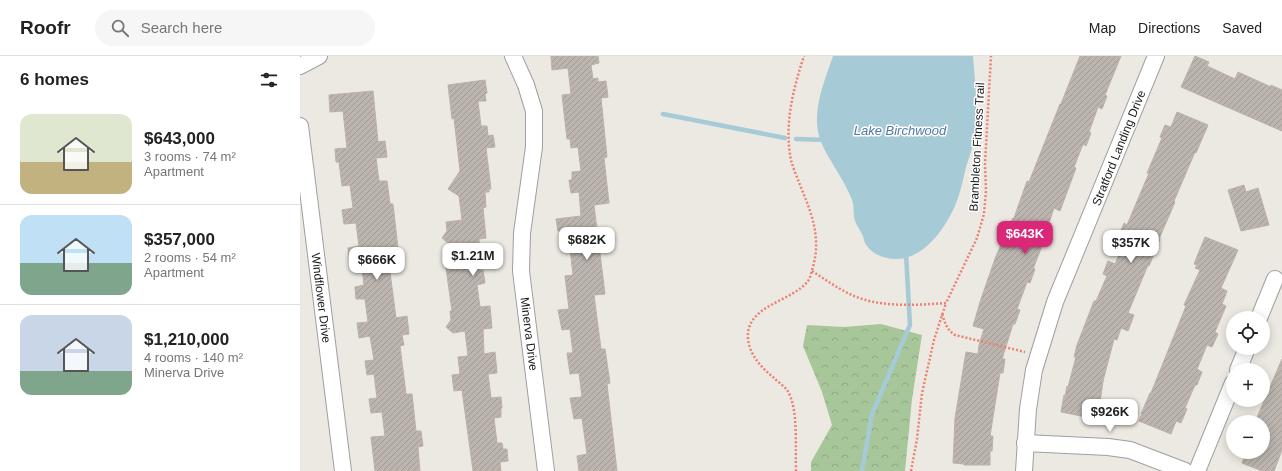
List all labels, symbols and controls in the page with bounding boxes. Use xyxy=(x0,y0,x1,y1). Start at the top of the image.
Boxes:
search box xyxy=(95,10,375,46)
text: Roofr xyxy=(20,17,71,38)
icon: search xyxy=(109,17,131,39)
text: Search here xyxy=(141,19,222,36)
text: Map xyxy=(1089,20,1116,36)
text: Directions xyxy=(1138,20,1200,36)
text: Saved xyxy=(1222,20,1262,36)
icon: filters xyxy=(258,69,280,91)
text: 6 homes xyxy=(20,70,89,89)
street label: Brambleton Fitness Trail xyxy=(967,82,987,212)
street label: Stratford Landing Drive xyxy=(1089,88,1149,208)
water label: Lake Birchwood xyxy=(854,123,947,138)
text: $643,000 xyxy=(144,129,215,148)
icon: home xyxy=(52,130,100,178)
text: 3 rooms · 74 m² xyxy=(144,149,236,164)
text: Apartment xyxy=(144,164,204,179)
pin: $643K xyxy=(997,221,1053,255)
text: $643K xyxy=(1006,226,1044,241)
pin: $682K xyxy=(559,227,615,261)
text: $357,000 xyxy=(144,230,215,249)
pin: $357K xyxy=(1103,230,1159,264)
icon: home xyxy=(52,231,100,279)
text: $682K xyxy=(568,232,606,247)
text: $357K xyxy=(1112,235,1150,250)
pin: $1.21M xyxy=(440,243,506,277)
pin: $666K xyxy=(349,247,405,281)
text: $1.21M xyxy=(451,248,495,263)
text: 2 rooms · 54 m² xyxy=(144,250,236,265)
street label: Windflower Drive xyxy=(309,252,334,344)
text: $666K xyxy=(358,252,396,267)
text: Apartment xyxy=(144,265,204,280)
street label: Minerva Drive xyxy=(518,296,540,372)
map controls xyxy=(1226,311,1270,459)
button: locate xyxy=(1226,311,1270,355)
text: $1,210,000 xyxy=(144,330,229,349)
icon: home xyxy=(52,331,100,379)
text: 4 rooms · 140 m² xyxy=(144,350,243,365)
button: + xyxy=(1226,363,1270,407)
text: Minerva Drive xyxy=(144,365,224,380)
pin: $926K xyxy=(1082,399,1138,433)
text: $926K xyxy=(1091,404,1129,419)
button: − xyxy=(1226,415,1270,459)

